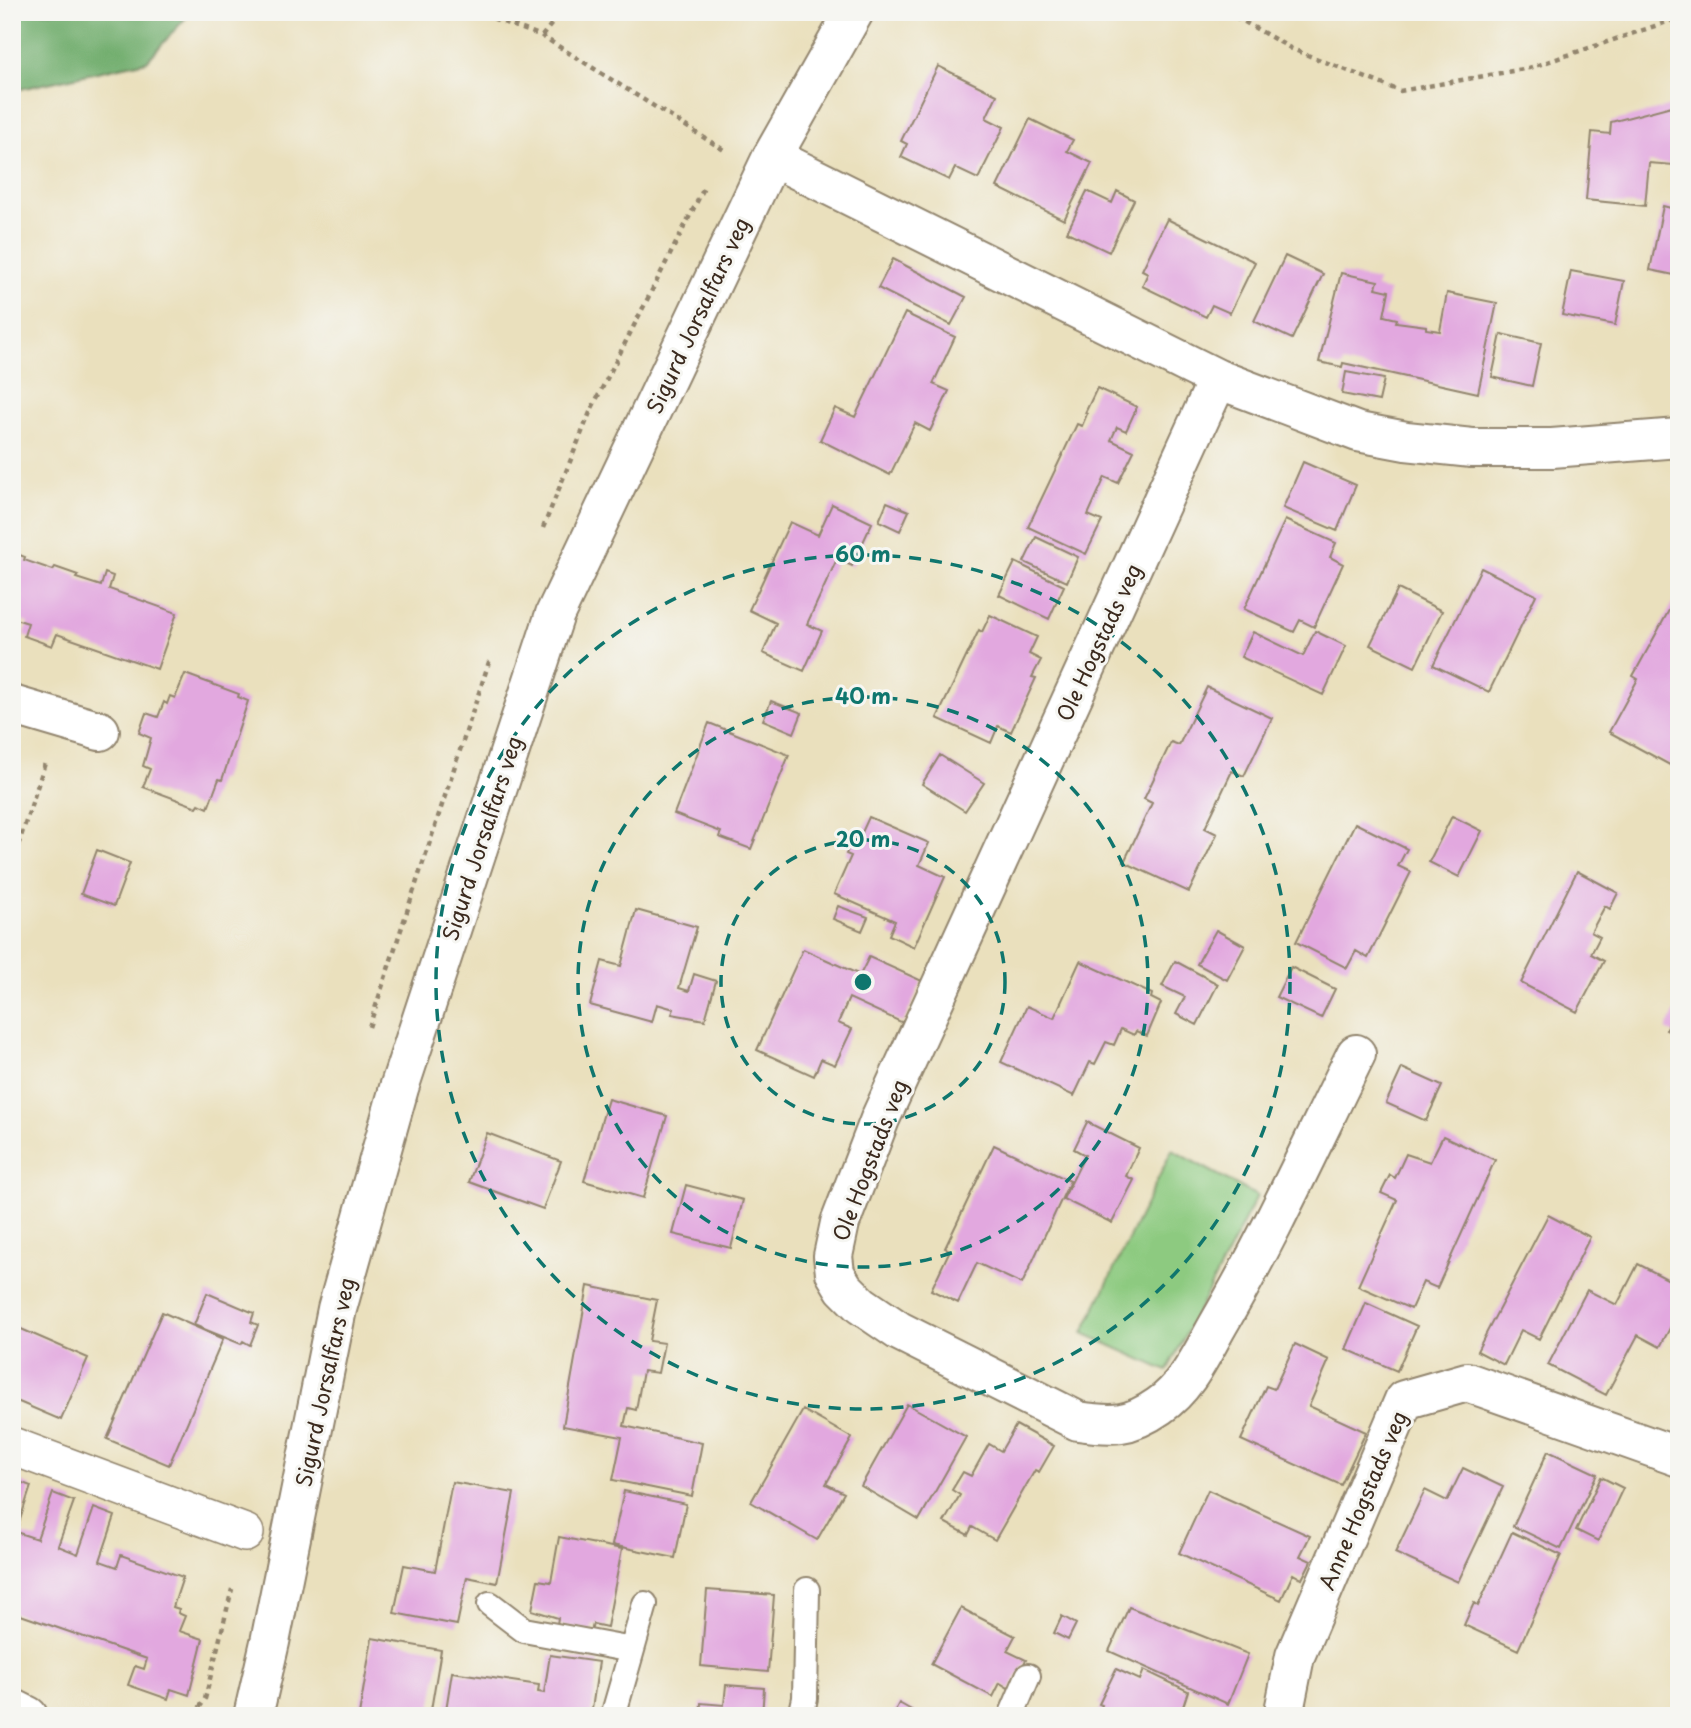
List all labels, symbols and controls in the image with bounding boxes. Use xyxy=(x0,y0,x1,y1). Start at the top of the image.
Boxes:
street label: Sigurd Jorsalfars veg xyxy=(637,212,757,418)
text: 60 m xyxy=(835,537,891,569)
street label: Ole Hogstads veg xyxy=(1047,558,1149,726)
text: 40 m xyxy=(835,679,891,711)
street label: Sigurd Jorsalfars veg xyxy=(433,732,529,944)
text: 20 m xyxy=(836,822,890,854)
centre of rings xyxy=(851,970,875,994)
street label: Ole Hogstads veg xyxy=(823,1075,915,1245)
street label: Sigurd Jorsalfars veg xyxy=(286,1274,362,1490)
street label: Anne Hogstads veg xyxy=(1310,1406,1414,1594)

